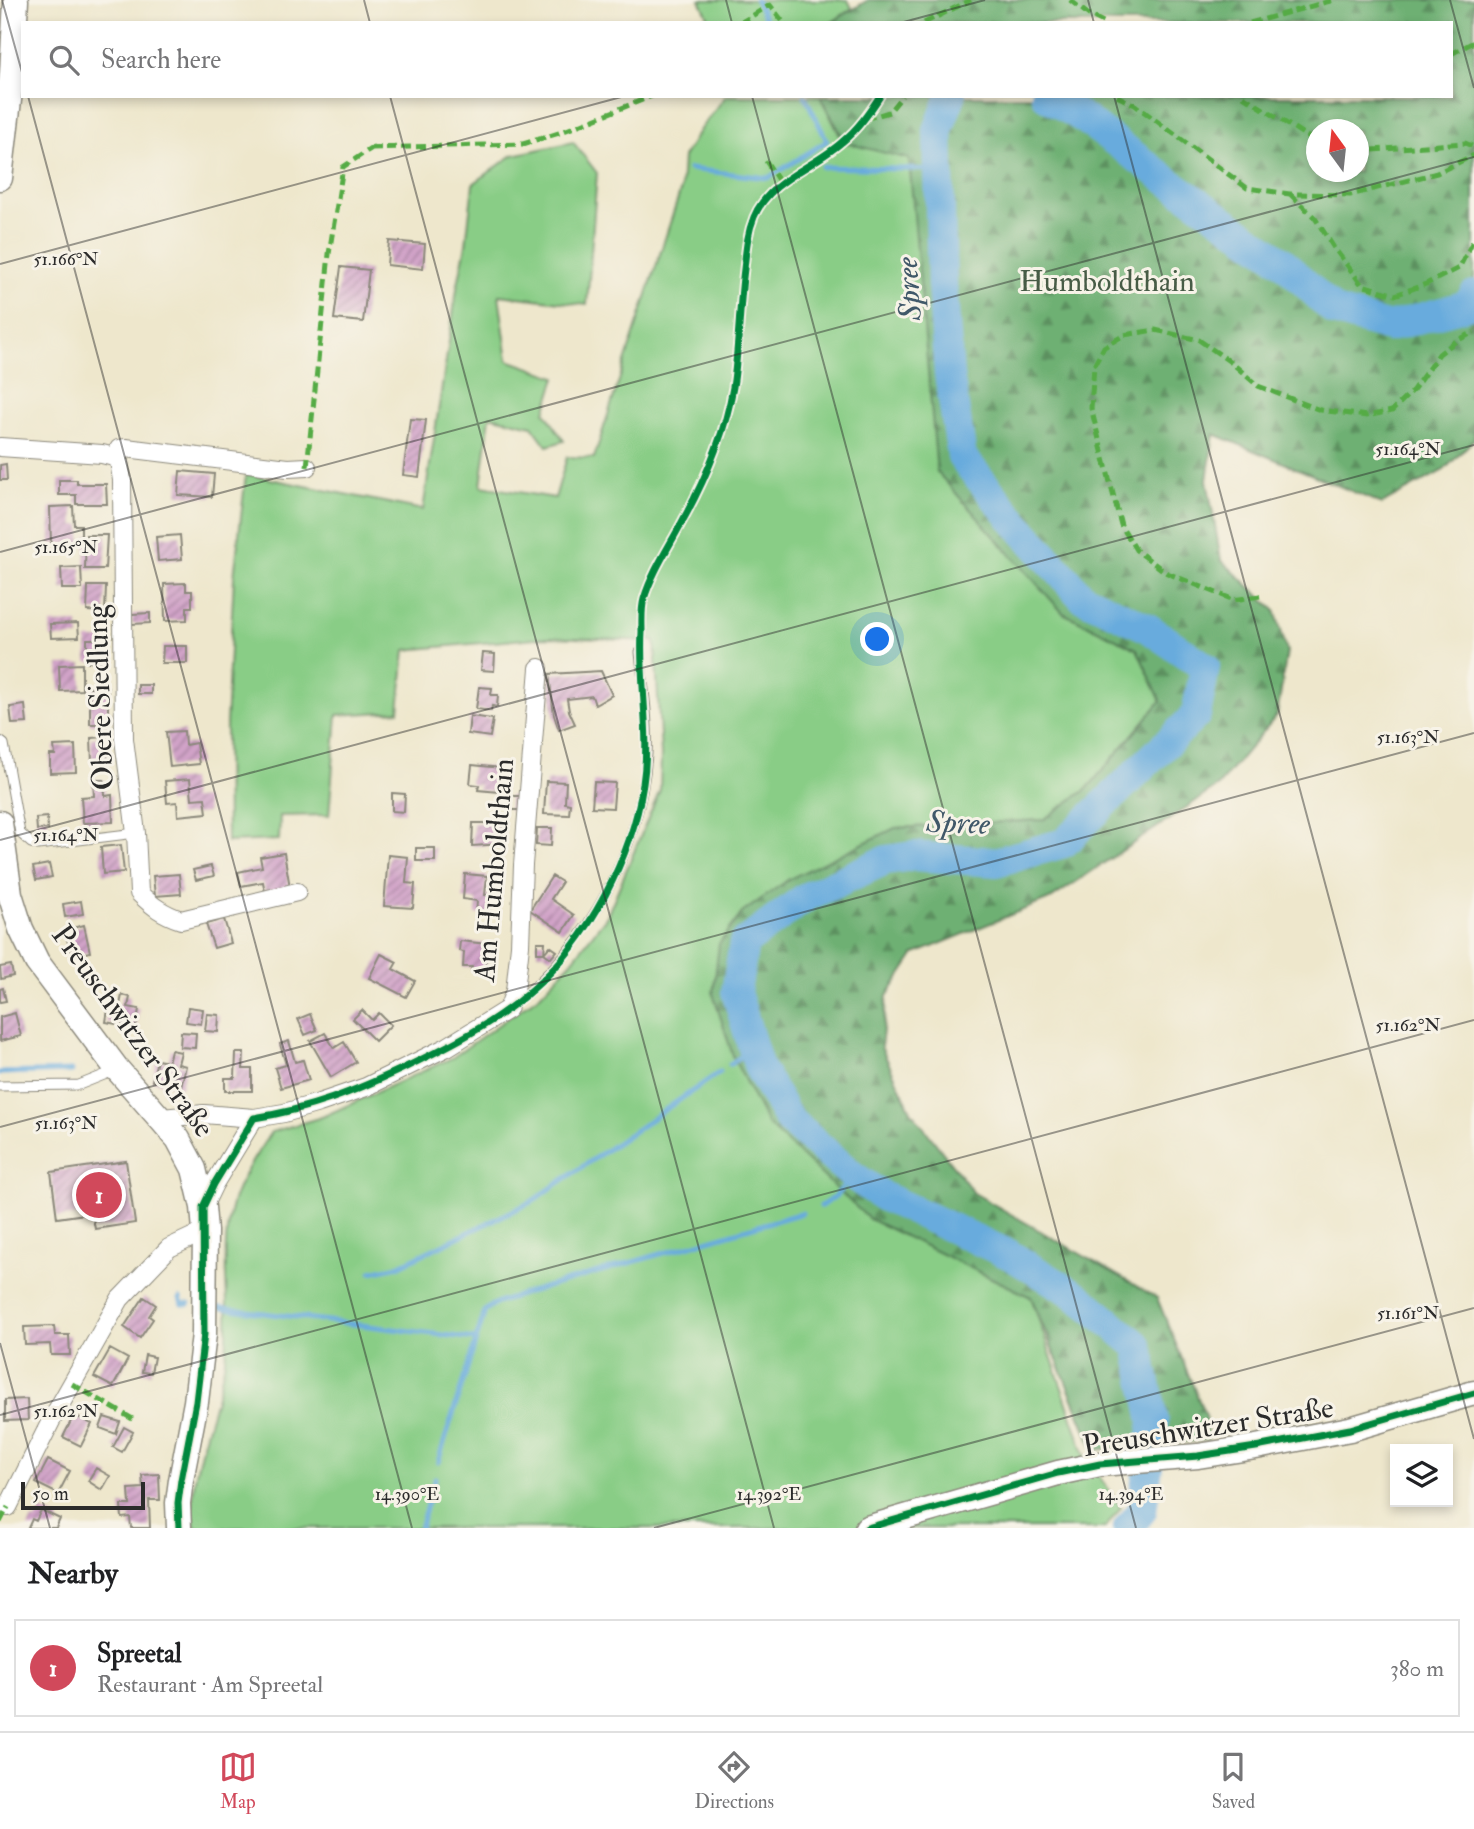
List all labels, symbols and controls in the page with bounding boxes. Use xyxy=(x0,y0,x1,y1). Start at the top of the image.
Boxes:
search box xyxy=(21,21,1453,98)
icon: search xyxy=(45,41,83,79)
text: Search here xyxy=(101,44,221,76)
north arrow xyxy=(1306,119,1369,182)
text: 51.166°N xyxy=(34,248,98,271)
water label: Spree xyxy=(887,256,931,323)
park label: Humboldthain xyxy=(1019,263,1195,300)
text: 51.164°N xyxy=(1375,438,1441,461)
text: 51.165°N xyxy=(34,536,98,559)
street label: Obere Siedlung xyxy=(78,602,122,791)
your location xyxy=(860,622,894,656)
text: 51.163°N xyxy=(1377,726,1439,749)
street label: Am Humboldthain xyxy=(466,757,522,984)
water label: Spree xyxy=(925,802,991,844)
text: 51.164°N xyxy=(33,824,99,847)
street label: Preuschwitzer Straße xyxy=(44,918,222,1144)
text: 51.162°N xyxy=(1376,1014,1440,1037)
text: 51.163°N xyxy=(35,1112,97,1135)
pin: 1 xyxy=(76,1169,122,1221)
text: 51.161°N xyxy=(1377,1302,1439,1325)
street label: Preuschwitzer Straße xyxy=(1080,1389,1336,1465)
text: 51.162°N xyxy=(34,1400,98,1423)
map controls xyxy=(1390,1444,1453,1507)
button: layers xyxy=(1390,1444,1453,1507)
scale bar xyxy=(21,1479,145,1511)
text: 50 m xyxy=(32,1482,69,1506)
text: 14.390°E xyxy=(375,1483,439,1506)
text: 14.392°E xyxy=(737,1483,801,1506)
text: 14.394°E xyxy=(1098,1483,1164,1506)
text: Nearby xyxy=(28,1555,118,1592)
text: Spreetal xyxy=(97,1638,182,1670)
text: 1 xyxy=(49,1654,57,1683)
text: 380 m xyxy=(1390,1654,1444,1683)
text: Restaurant · Am Spreetal xyxy=(97,1670,323,1699)
tab: Map xyxy=(219,1748,257,1814)
tab: Directions xyxy=(694,1748,774,1814)
tab: Saved xyxy=(1212,1748,1255,1814)

